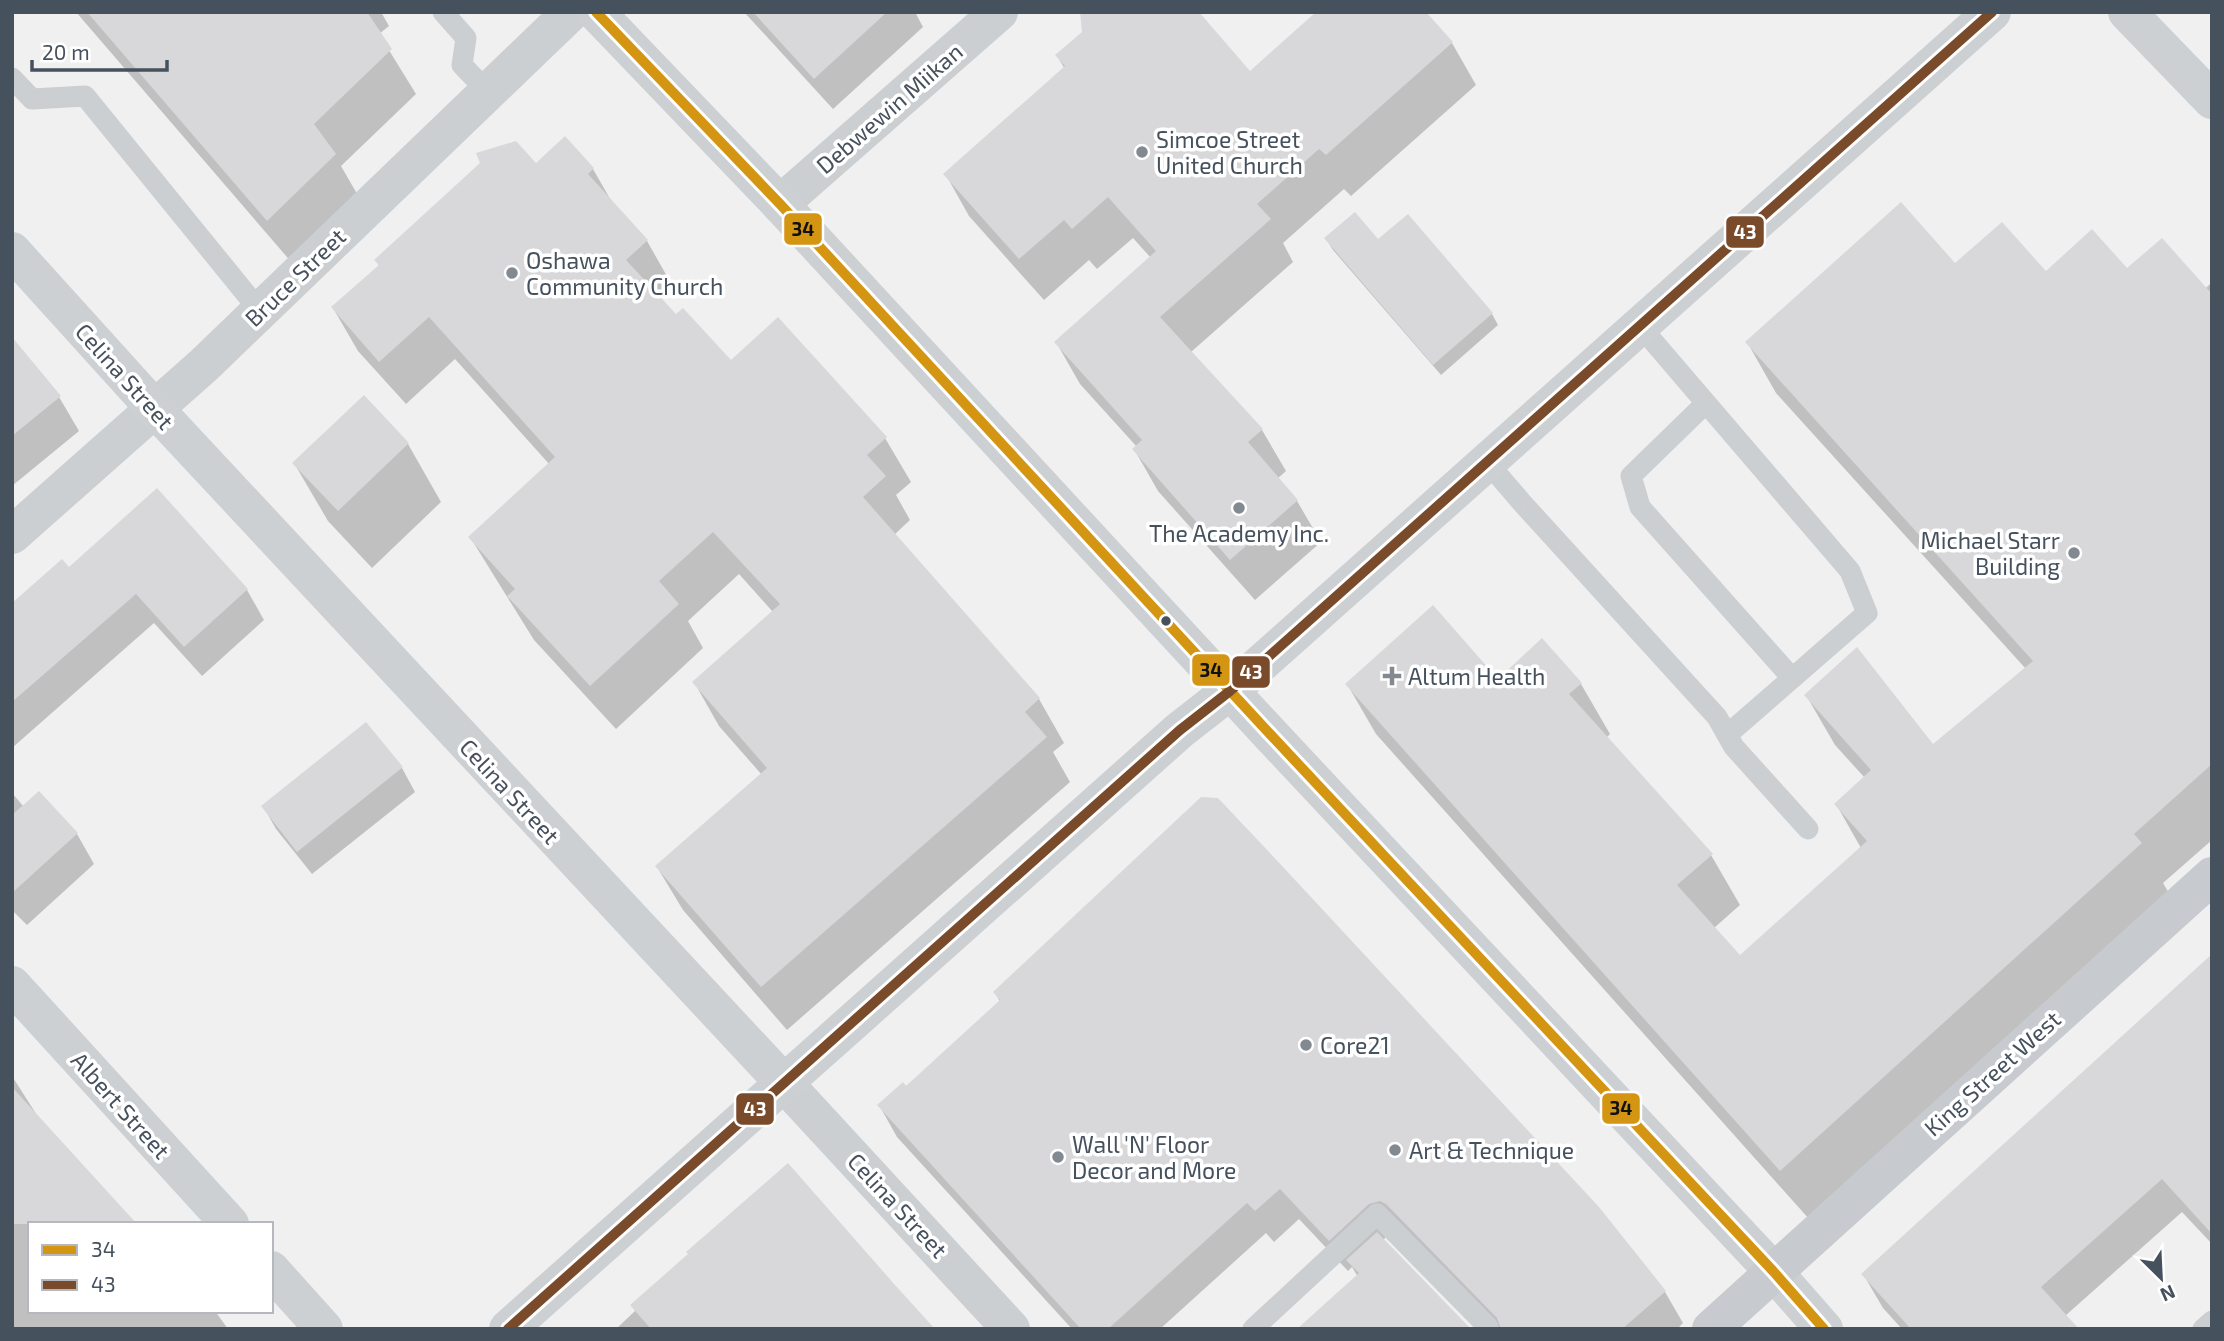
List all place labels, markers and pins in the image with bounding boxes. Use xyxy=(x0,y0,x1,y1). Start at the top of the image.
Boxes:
place label: Simcoe Street United Church xyxy=(1156,125,1303,179)
marker: Simcoe Street United Church xyxy=(1134,144,1150,160)
place label: Oshawa Community Church xyxy=(526,246,723,300)
marker: Oshawa Community Church xyxy=(504,265,520,281)
marker: The Academy Inc. xyxy=(1231,500,1247,516)
place label: The Academy Inc. xyxy=(1149,519,1329,547)
place label: Michael Starr Building xyxy=(1921,526,2060,580)
marker: Michael Starr Building xyxy=(2066,545,2082,561)
unlabelled marker xyxy=(1159,614,1173,628)
place label: Altum Health xyxy=(1408,662,1545,690)
marker: Altum Health xyxy=(1382,666,1402,686)
place label: Core21 xyxy=(1320,1031,1390,1059)
marker: Core21 xyxy=(1298,1037,1314,1053)
place label: Wall 'N' Floor Decor and More xyxy=(1072,1130,1236,1184)
place label: Art & Technique xyxy=(1409,1136,1574,1164)
marker: Art & Technique xyxy=(1387,1142,1403,1158)
marker: Wall 'N' Floor Decor and More xyxy=(1050,1149,1066,1165)

